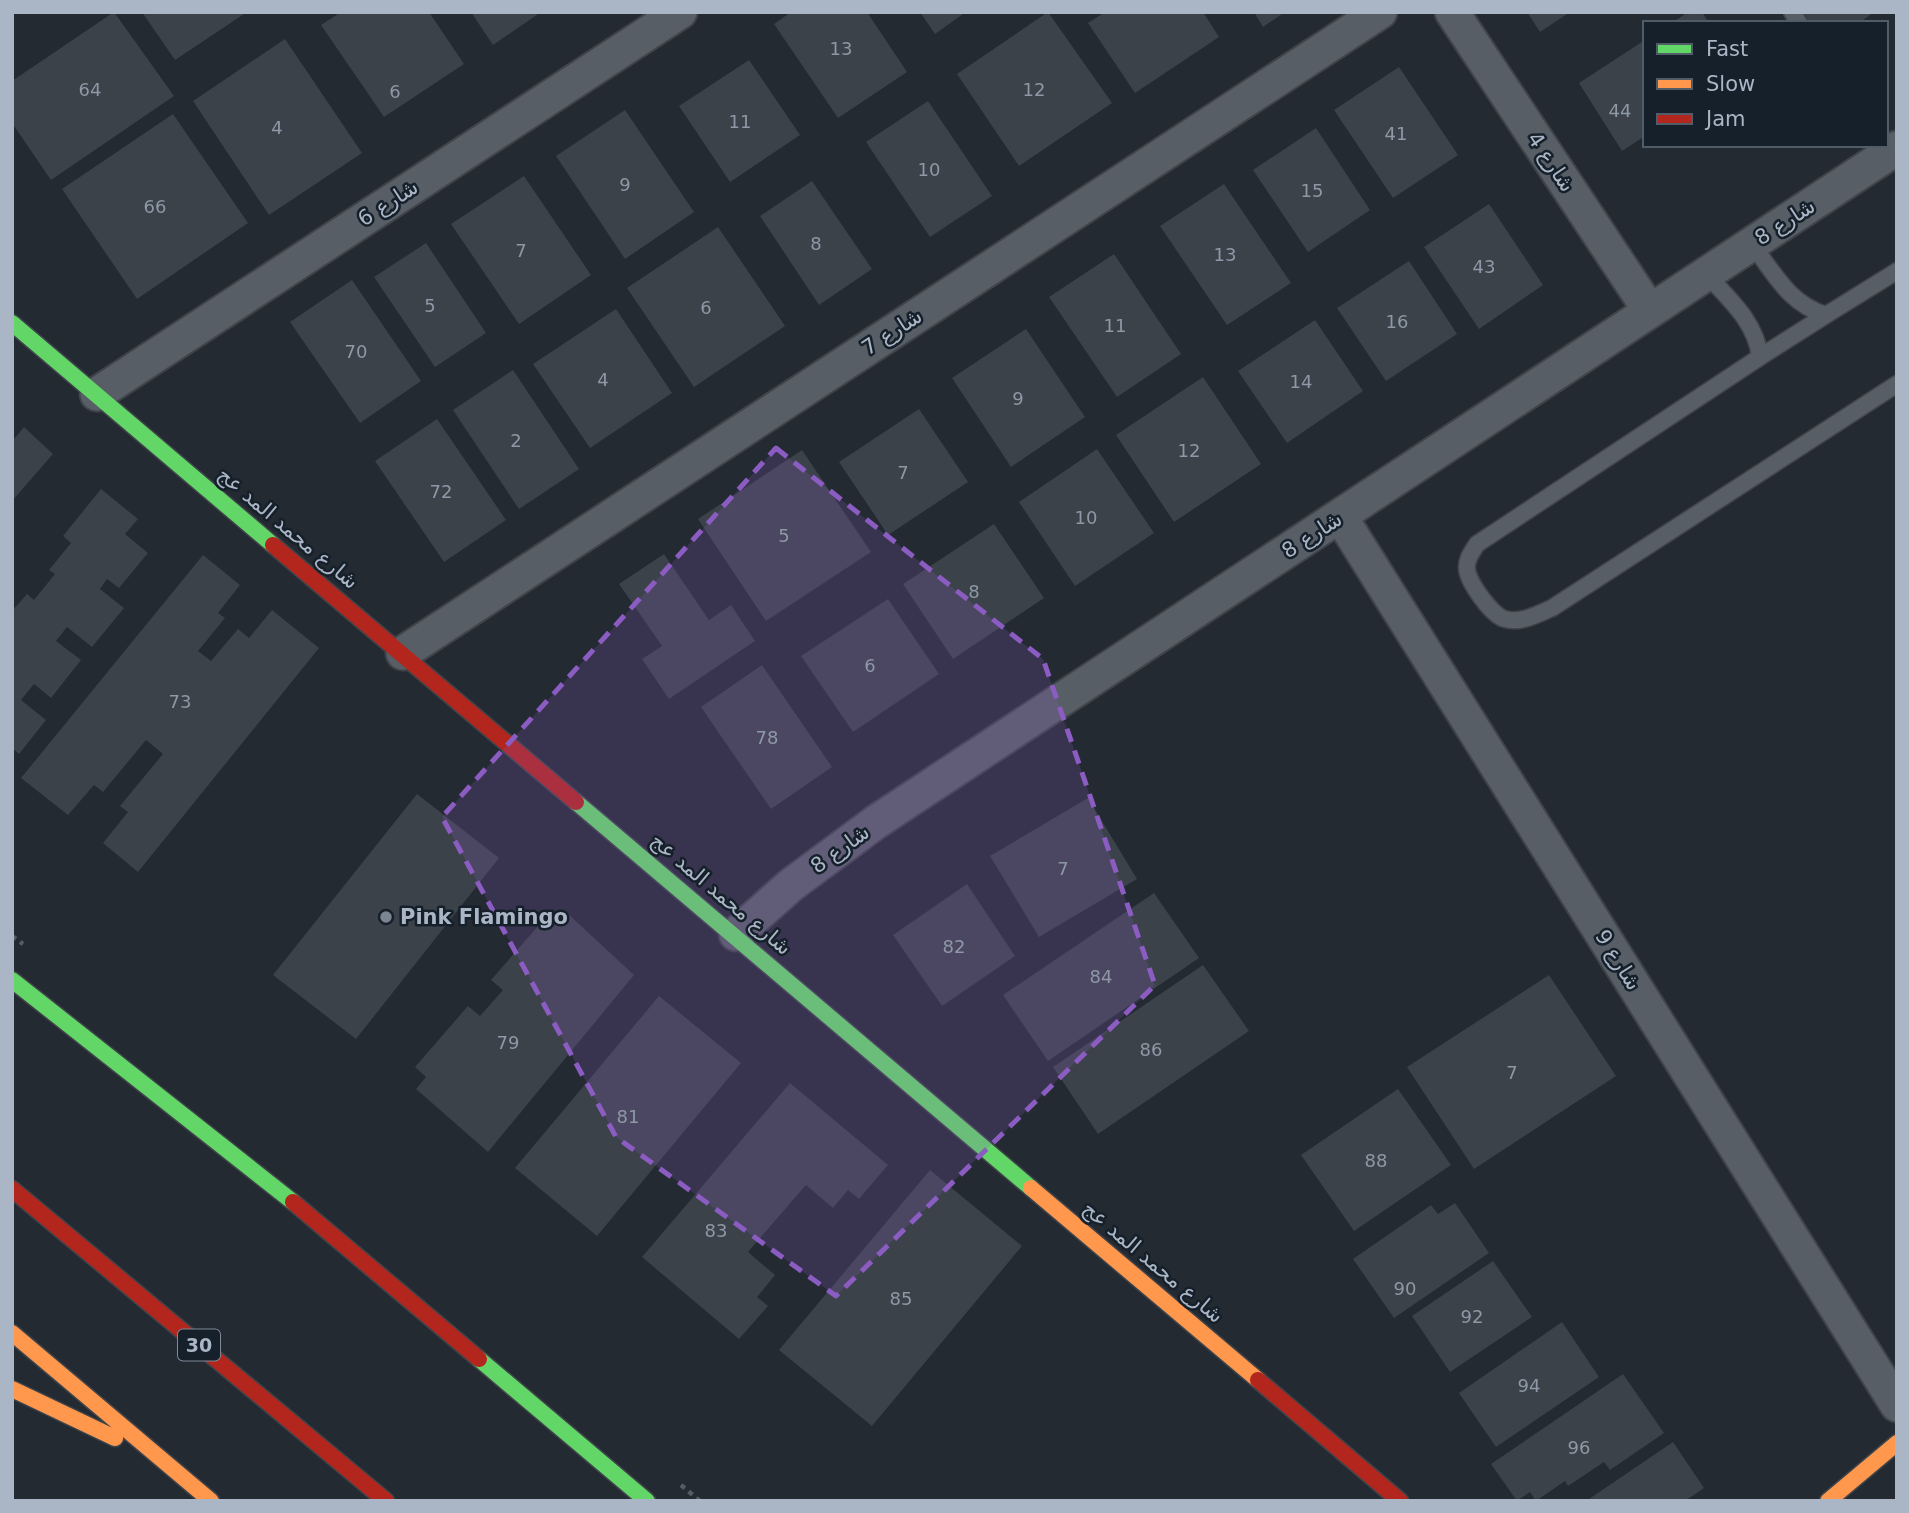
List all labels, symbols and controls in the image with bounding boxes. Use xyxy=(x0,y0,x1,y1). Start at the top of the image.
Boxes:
legend xyxy=(1643,21,1888,147)
text: Fast xyxy=(1706,37,1748,61)
house number: 13 xyxy=(830,38,852,59)
text: Slow xyxy=(1706,72,1755,96)
house number: 64 xyxy=(79,79,101,100)
house number: 12 xyxy=(1023,79,1045,100)
house number: 6 xyxy=(389,81,401,102)
house number: 44 xyxy=(1609,100,1631,121)
text: Jam xyxy=(1704,107,1746,131)
house number: 11 xyxy=(729,111,751,132)
house number: 4 xyxy=(271,117,283,138)
house number: 41 xyxy=(1385,123,1407,144)
street label: شارع 4 xyxy=(1522,128,1580,196)
house number: 10 xyxy=(918,159,940,180)
house number: 9 xyxy=(619,174,631,195)
street label: شارع 6 xyxy=(353,175,423,231)
house number: 15 xyxy=(1301,180,1323,201)
street label: شارع 8 xyxy=(1750,194,1820,250)
house number: 66 xyxy=(144,196,166,217)
house number: 8 xyxy=(810,233,822,254)
house number: 7 xyxy=(515,240,527,261)
house number: 13 xyxy=(1214,244,1236,265)
house number: 43 xyxy=(1473,256,1495,277)
house number: 5 xyxy=(424,295,436,316)
house number: 6 xyxy=(700,297,712,318)
street label: شارع 7 xyxy=(857,304,927,360)
house number: 16 xyxy=(1386,311,1408,332)
house number: 11 xyxy=(1104,315,1126,336)
house number: 70 xyxy=(345,341,367,362)
house number: 4 xyxy=(597,369,609,390)
house number: 14 xyxy=(1290,371,1312,392)
house number: 9 xyxy=(1012,388,1024,409)
house number: 2 xyxy=(510,430,522,451)
house number: 12 xyxy=(1178,440,1200,461)
street label: شارع محمد المد عج xyxy=(213,462,363,594)
house number: 7 xyxy=(897,462,909,483)
house number: 72 xyxy=(430,481,452,502)
house number: 10 xyxy=(1075,507,1097,528)
street label: شارع 8 xyxy=(1277,507,1347,563)
house number: 5 xyxy=(778,525,790,546)
house number: 8 xyxy=(968,581,980,602)
house number: 6 xyxy=(864,655,876,676)
house number: 73 xyxy=(169,691,191,712)
house number: 78 xyxy=(756,727,778,748)
street label: شارع 8 xyxy=(806,820,874,878)
street label: شارع محمد المد عج xyxy=(646,828,796,960)
house number: 7 xyxy=(1057,858,1069,879)
place label: Pink Flamingo xyxy=(400,905,568,929)
marker: Pink Flamingo xyxy=(378,909,394,925)
street label: شارع 9 xyxy=(1590,925,1646,995)
house number: 82 xyxy=(943,936,965,957)
house number: 84 xyxy=(1090,966,1112,987)
house number: 79 xyxy=(497,1032,519,1053)
house number: 86 xyxy=(1140,1039,1162,1060)
house number: 7 xyxy=(1506,1062,1518,1083)
house number: 81 xyxy=(617,1106,639,1127)
house number: 88 xyxy=(1365,1150,1387,1171)
street label: شارع محمد المد عج xyxy=(1078,1196,1228,1328)
house number: 83 xyxy=(705,1220,727,1241)
house number: 90 xyxy=(1394,1278,1416,1299)
house number: 85 xyxy=(890,1288,912,1309)
house number: 92 xyxy=(1461,1306,1483,1327)
road number: 30 xyxy=(178,1330,220,1360)
house number: 94 xyxy=(1518,1375,1540,1396)
house number: 96 xyxy=(1568,1437,1590,1458)

